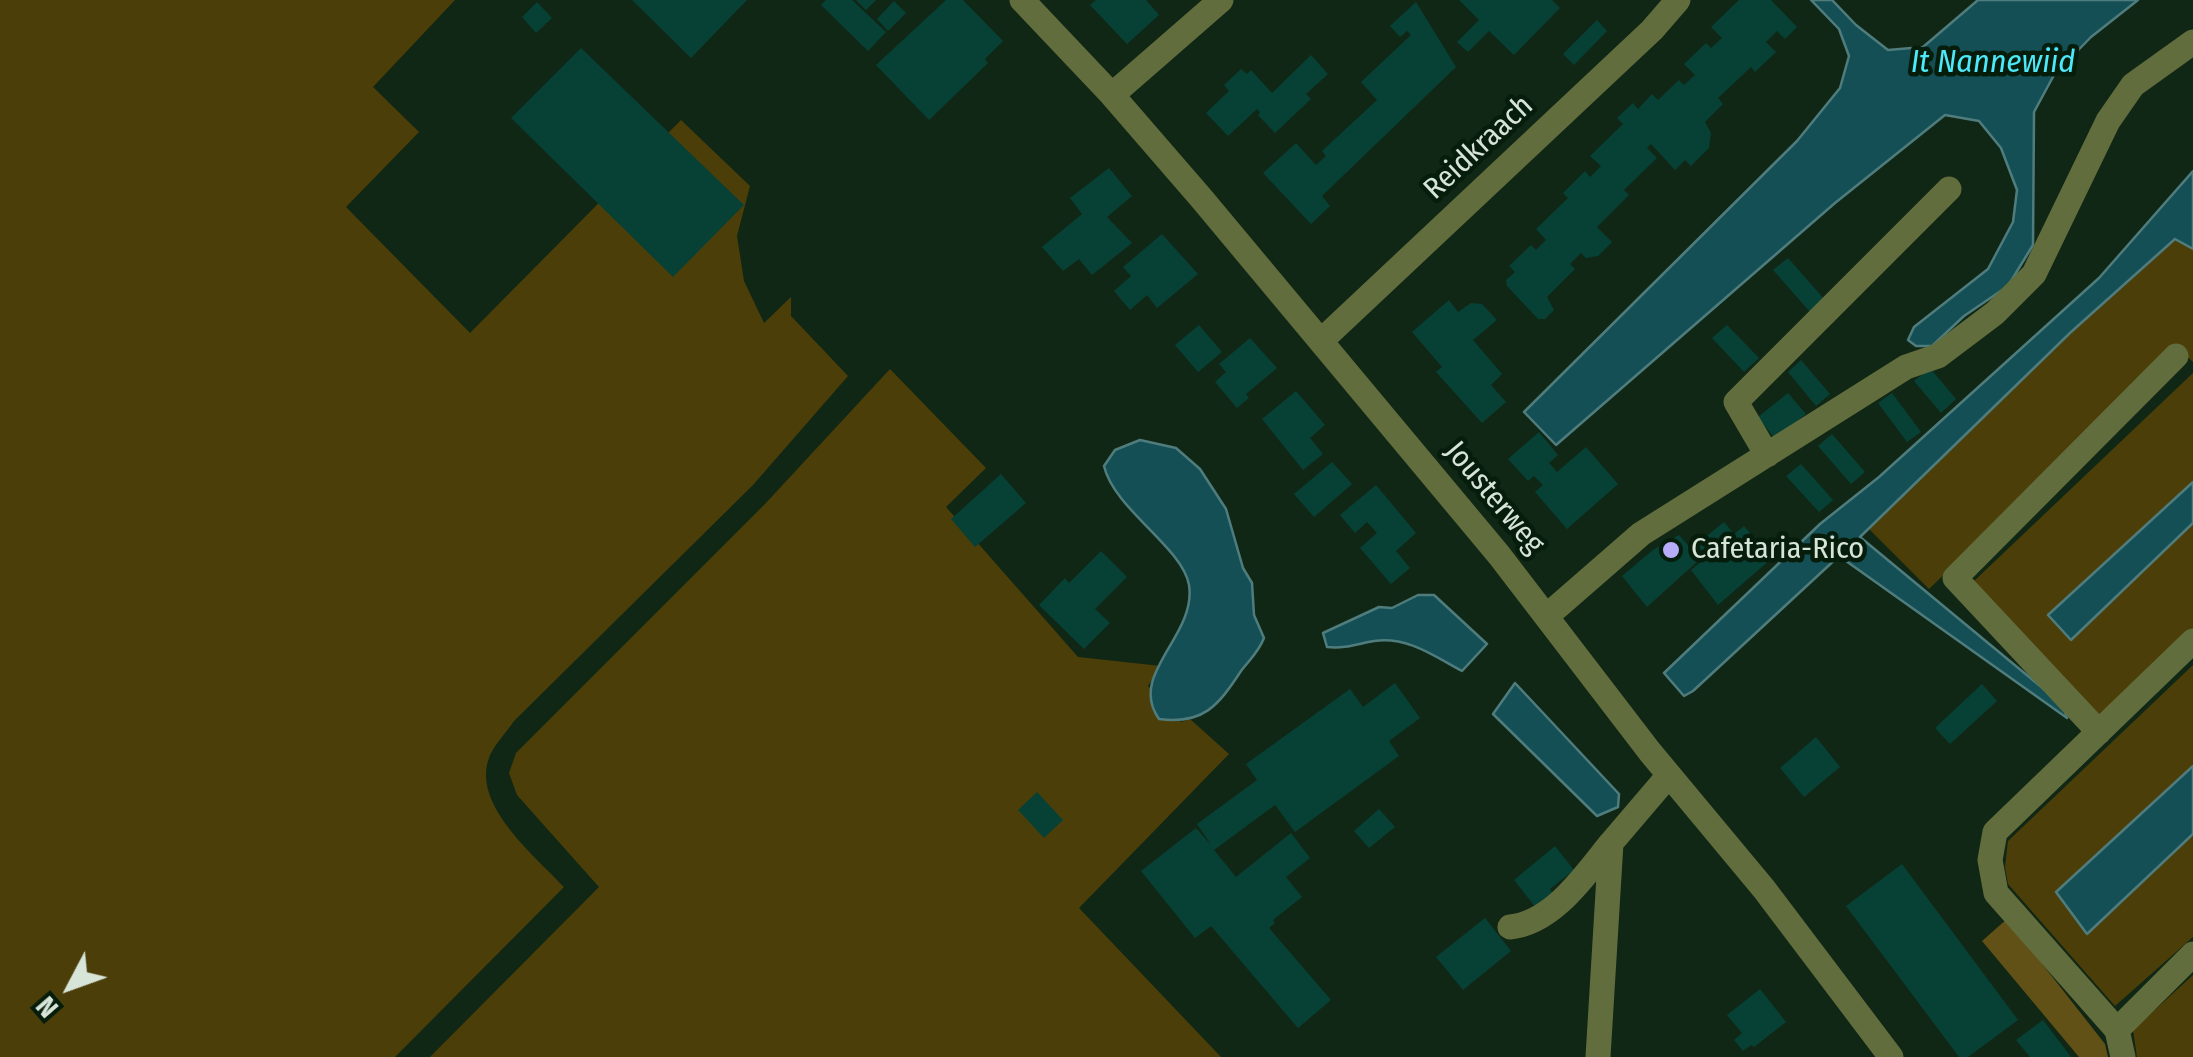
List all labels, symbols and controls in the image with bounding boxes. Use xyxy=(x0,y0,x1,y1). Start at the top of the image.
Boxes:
water label: It Nannewiid xyxy=(1911,44,2075,82)
street label: Reidkraach xyxy=(1417,89,1541,207)
street label: Jousterweg xyxy=(1437,434,1551,562)
place label: Cafetaria-Rico xyxy=(1691,532,1864,568)
marker: Cafetaria-Rico xyxy=(1660,539,1682,561)
north arrow xyxy=(20,937,120,1037)
text: N xyxy=(29,990,65,1024)

